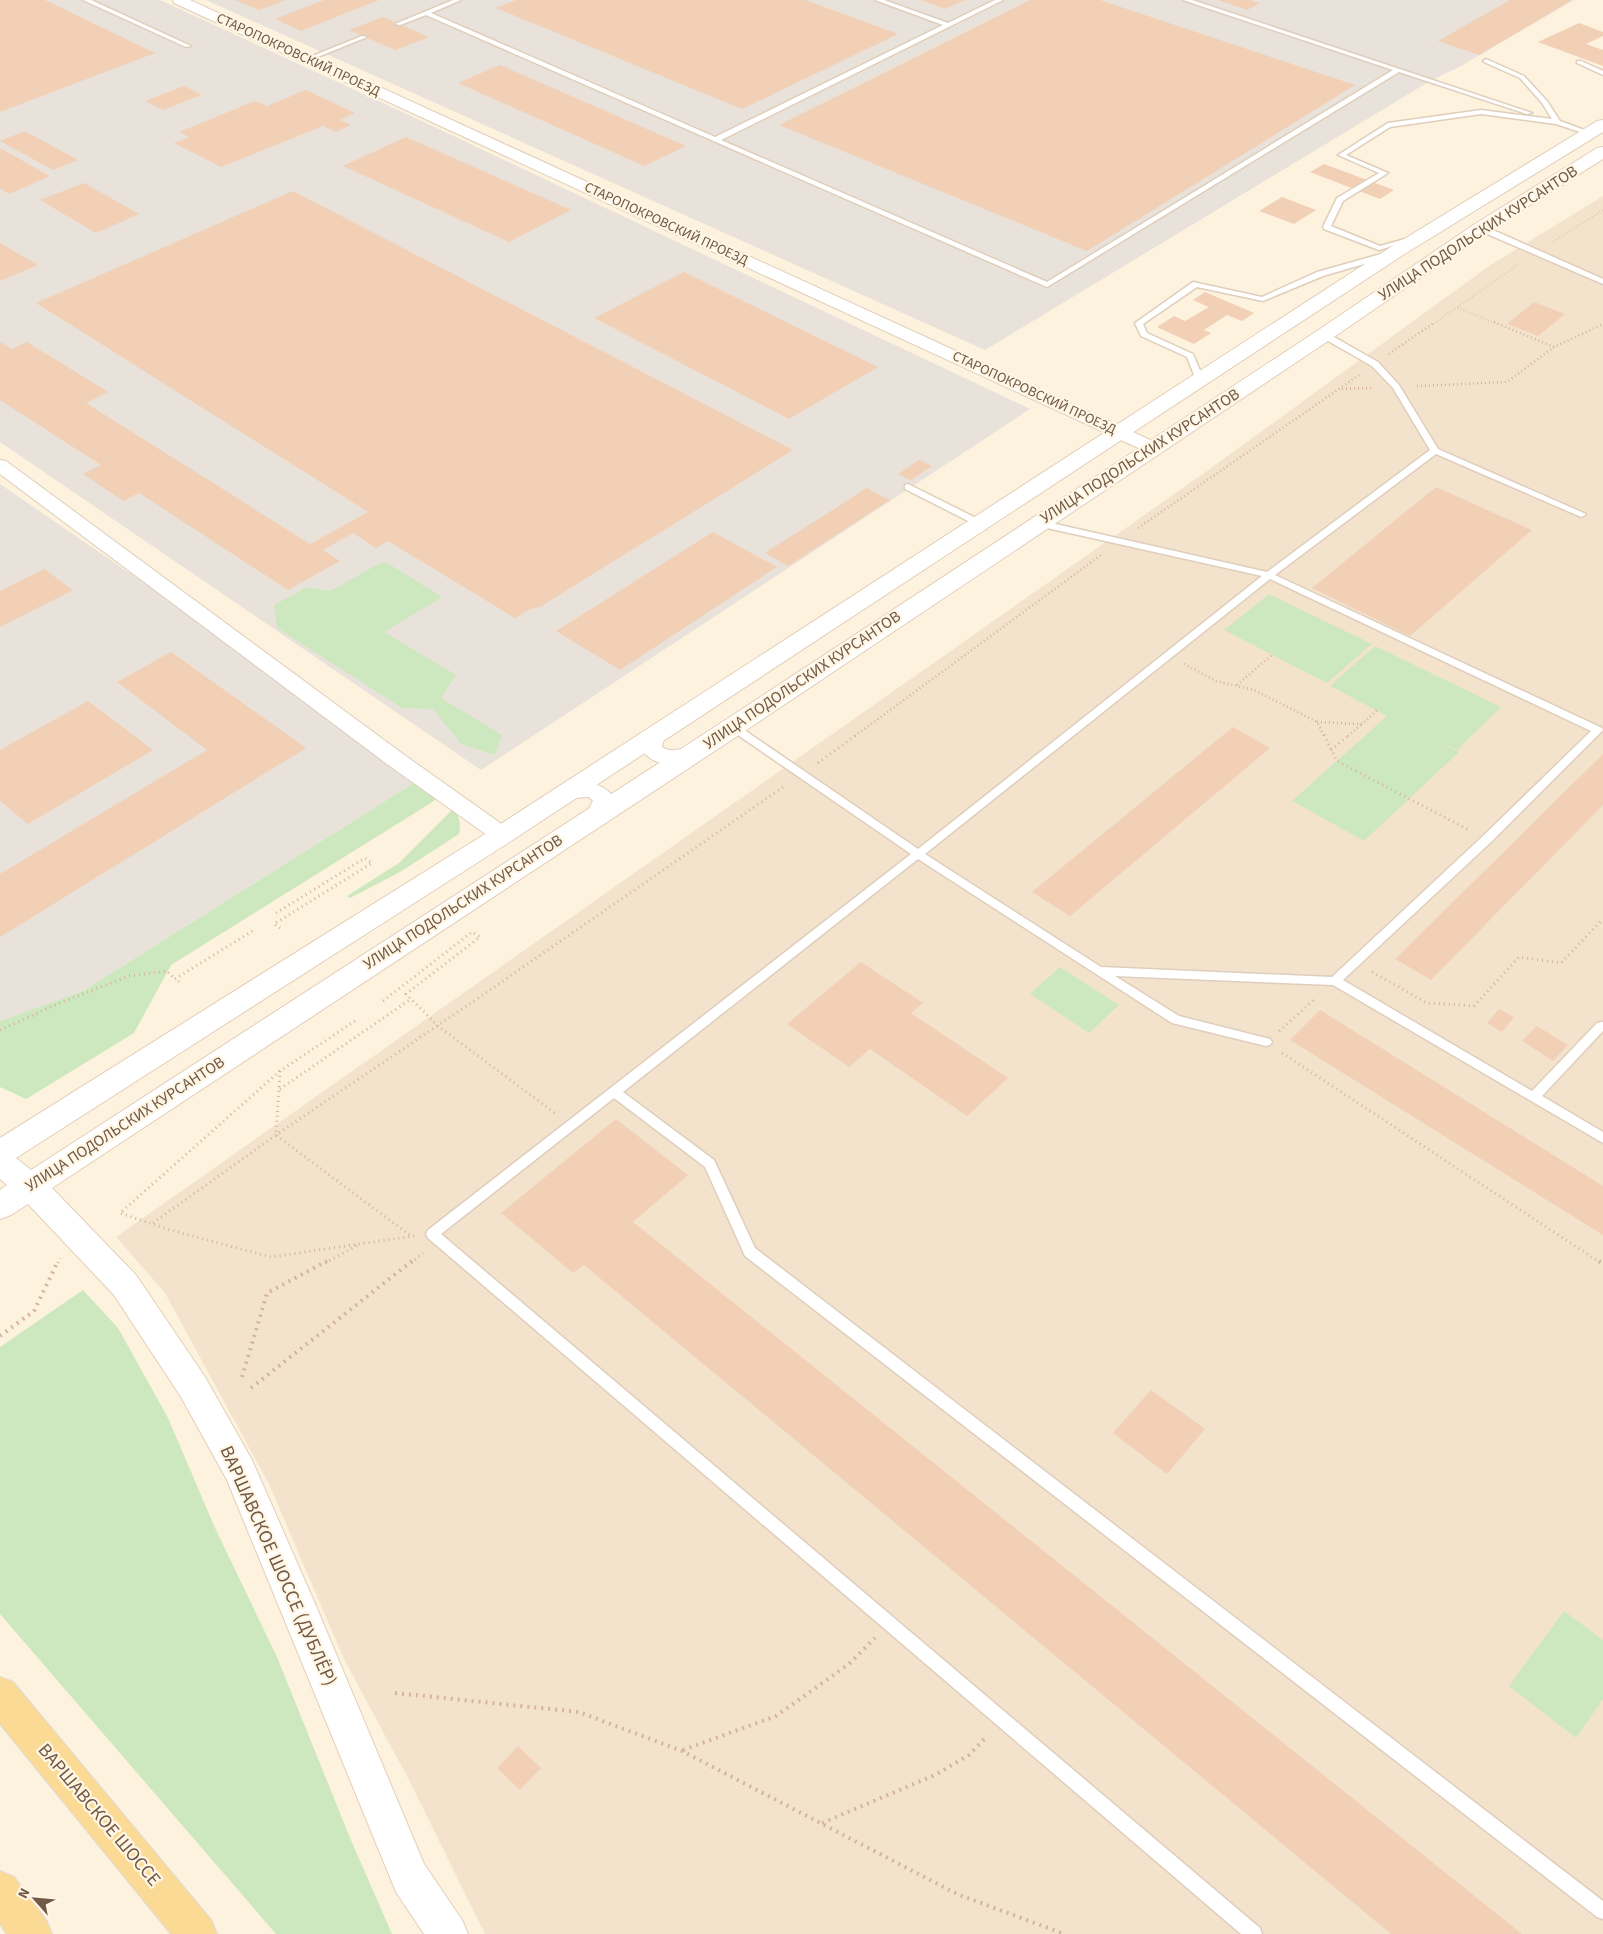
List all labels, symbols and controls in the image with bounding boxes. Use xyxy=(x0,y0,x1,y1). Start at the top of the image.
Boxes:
street label: СТАРОПОКРОВСКИЙ ПРОЕЗД xyxy=(213,8,383,102)
street label: УЛИЦА ПОДОЛЬСКИХ КУРСАНТОВ xyxy=(1374,160,1582,306)
street label: СТАРОПОКРОВСКИЙ ПРОЕЗД xyxy=(581,177,751,271)
street label: СТАРОПОКРОВСКИЙ ПРОЕЗД xyxy=(949,346,1119,440)
street label: УЛИЦА ПОДОЛЬСКИХ КУРСАНТОВ xyxy=(1036,383,1244,529)
street label: УЛИЦА ПОДОЛЬСКИХ КУРСАНТОВ xyxy=(699,606,905,754)
street label: УЛИЦА ПОДОЛЬСКИХ КУРСАНТОВ xyxy=(359,829,567,975)
street label: УЛИЦА ПОДОЛЬСКИХ КУРСАНТОВ xyxy=(21,1051,229,1197)
street label: ВАРШАВСКОЕ ШОССЕ (ДУБЛЁР) xyxy=(213,1442,343,1690)
street label: ВАРШАВСКОЕ ШОССЕ xyxy=(31,1738,167,1892)
north arrow xyxy=(10,1874,60,1924)
text: N xyxy=(13,1885,35,1902)

